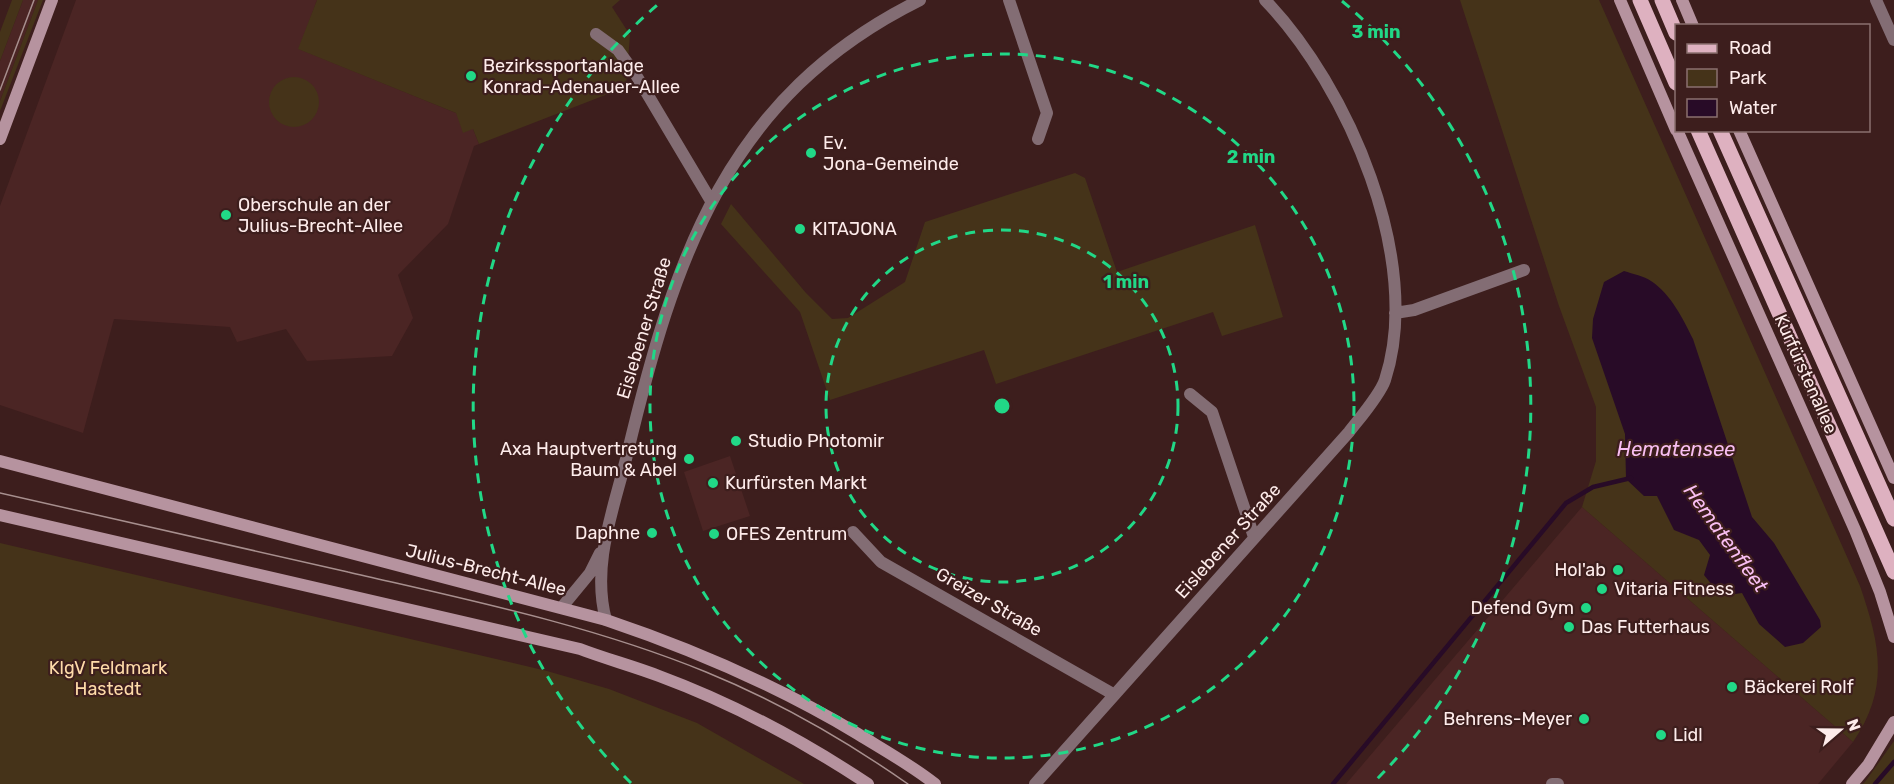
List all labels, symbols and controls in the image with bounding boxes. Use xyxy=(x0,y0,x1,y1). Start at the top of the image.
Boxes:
text: 3 min xyxy=(1352,21,1400,43)
legend xyxy=(1675,24,1870,132)
text: Road xyxy=(1729,37,1772,59)
place label: Bezirkssportanlage Konrad-Adenauer-Allee xyxy=(483,55,680,98)
text: Park xyxy=(1729,67,1767,89)
marker: Bezirkssportanlage Konrad-Adenauer-Allee xyxy=(464,69,478,83)
text: Water xyxy=(1729,97,1777,119)
place label: Ev. Jona-Gemeinde xyxy=(823,132,959,175)
marker: Ev. Jona-Gemeinde xyxy=(804,146,818,160)
text: 2 min xyxy=(1227,146,1275,168)
place label: Oberschule an der Julius-Brecht-Allee xyxy=(238,194,403,237)
marker: Oberschule an der Julius-Brecht-Allee xyxy=(219,208,233,222)
place label: KITAJONA xyxy=(812,218,897,240)
marker: KITAJONA xyxy=(793,222,807,236)
street label: Eislebener Straße xyxy=(612,254,676,402)
text: 1 min xyxy=(1103,271,1149,293)
street label: Kurfürstenallee xyxy=(1770,311,1842,437)
centre of rings xyxy=(992,396,1012,416)
place label: Studio Photomir xyxy=(748,430,884,452)
marker: Studio Photomir xyxy=(729,434,743,448)
water label: Hematensee xyxy=(1617,437,1735,461)
place label: Axa Hauptvertretung Baum & Abel xyxy=(500,438,677,481)
marker: Axa Hauptvertretung Baum & Abel xyxy=(682,452,696,466)
place label: Kurfürsten Markt xyxy=(725,472,867,494)
marker: Kurfürsten Markt xyxy=(706,476,720,490)
street label: Eislebener Straße xyxy=(1171,479,1285,603)
water label: Hematenfleet xyxy=(1679,479,1773,597)
place label: Daphne xyxy=(575,522,640,544)
place label: OFES Zentrum xyxy=(726,523,847,545)
marker: Daphne xyxy=(645,526,659,540)
marker: OFES Zentrum xyxy=(707,527,721,541)
street label: Julius-Brecht-Allee xyxy=(403,539,569,601)
place label: Hol'ab xyxy=(1554,559,1606,581)
street label: Greizer Straße xyxy=(932,563,1046,641)
marker: Hol'ab xyxy=(1611,563,1625,577)
place label: Vitaria Fitness xyxy=(1614,578,1734,600)
marker: Vitaria Fitness xyxy=(1595,582,1609,596)
place label: Defend Gym xyxy=(1471,597,1574,619)
marker: Defend Gym xyxy=(1579,601,1593,615)
place label: Das Futterhaus xyxy=(1581,616,1710,638)
marker: Das Futterhaus xyxy=(1562,620,1576,634)
park label: KlgV Feldmark Hastedt xyxy=(49,657,168,700)
place label: Bäckerei Rolf xyxy=(1744,676,1854,698)
marker: Bäckerei Rolf xyxy=(1725,680,1739,694)
north arrow xyxy=(1810,700,1870,760)
place label: Behrens-Meyer xyxy=(1443,708,1572,730)
marker: Behrens-Meyer xyxy=(1577,712,1591,726)
text: N xyxy=(1843,716,1865,734)
place label: Lidl xyxy=(1673,724,1703,746)
marker: Lidl xyxy=(1654,728,1668,742)

